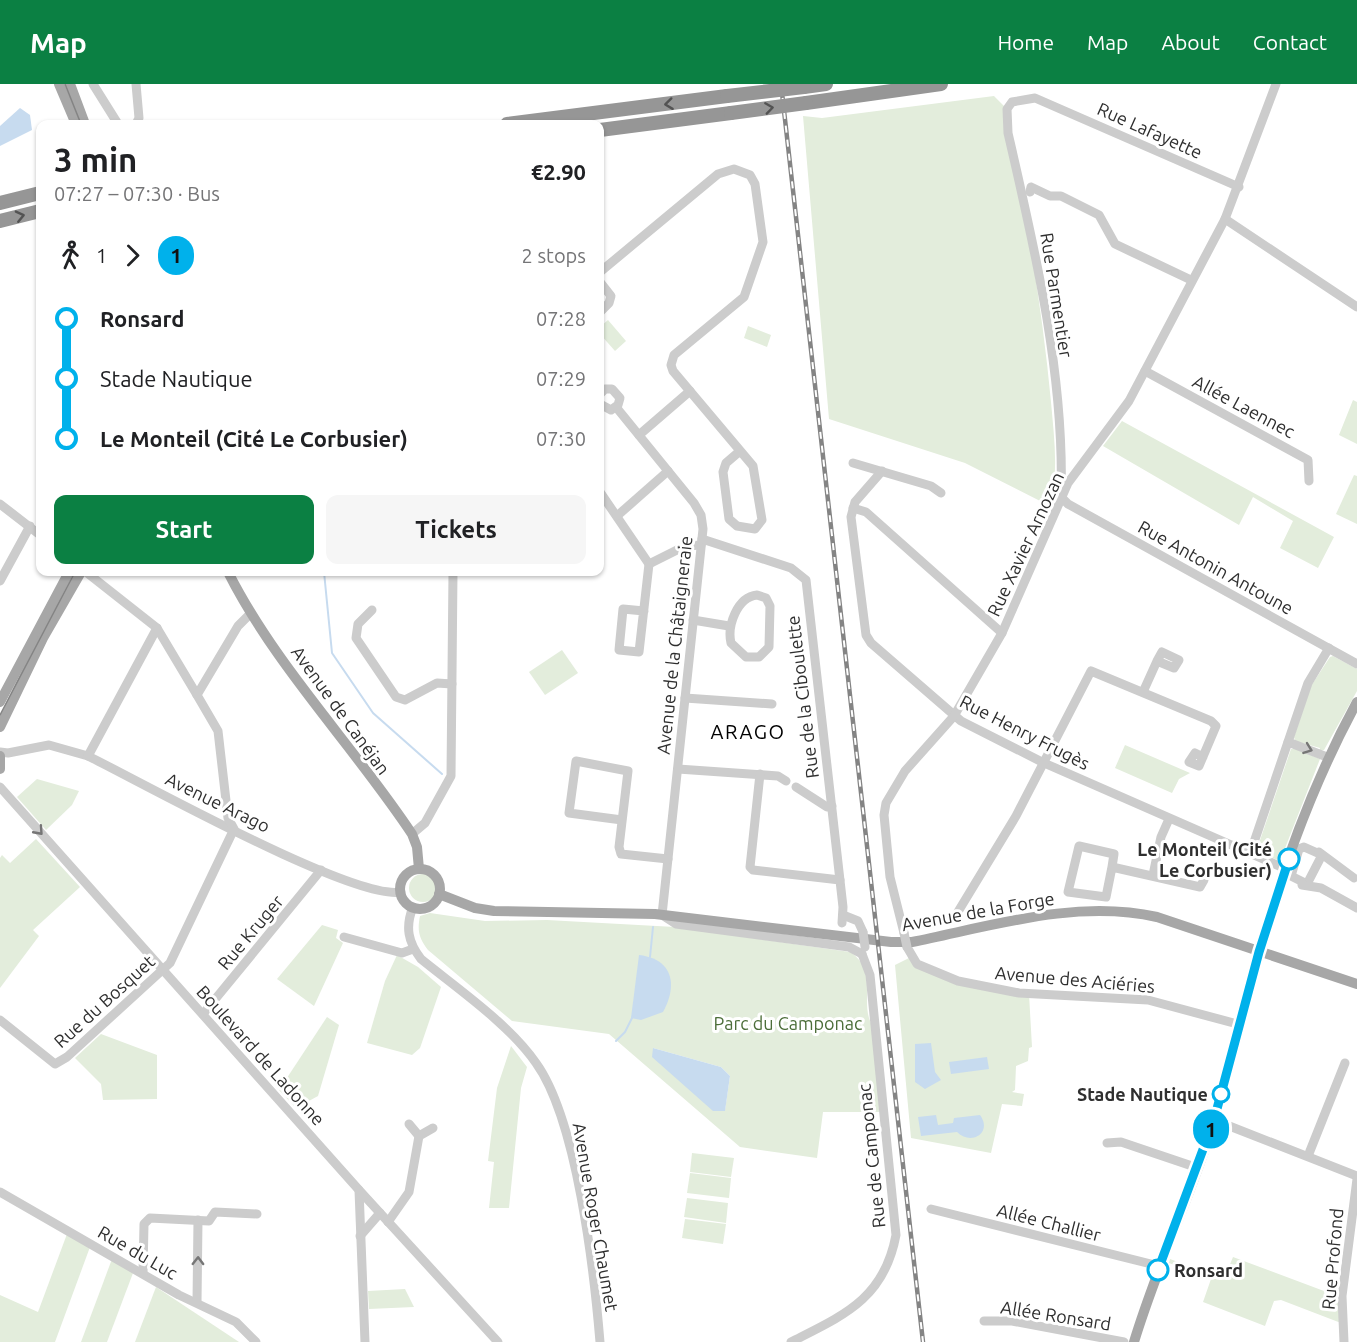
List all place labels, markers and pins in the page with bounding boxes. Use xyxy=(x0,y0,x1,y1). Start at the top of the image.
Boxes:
place label: Le Monteil (Cité Le Corbusier) xyxy=(1137,839,1272,881)
marker: Le Monteil (Cité Le Corbusier) xyxy=(1278,848,1300,870)
place label: Stade Nautique xyxy=(1077,1084,1208,1104)
marker: Stade Nautique xyxy=(1212,1085,1230,1103)
marker: Ronsard xyxy=(1147,1259,1169,1281)
place label: Ronsard xyxy=(1174,1260,1243,1280)

